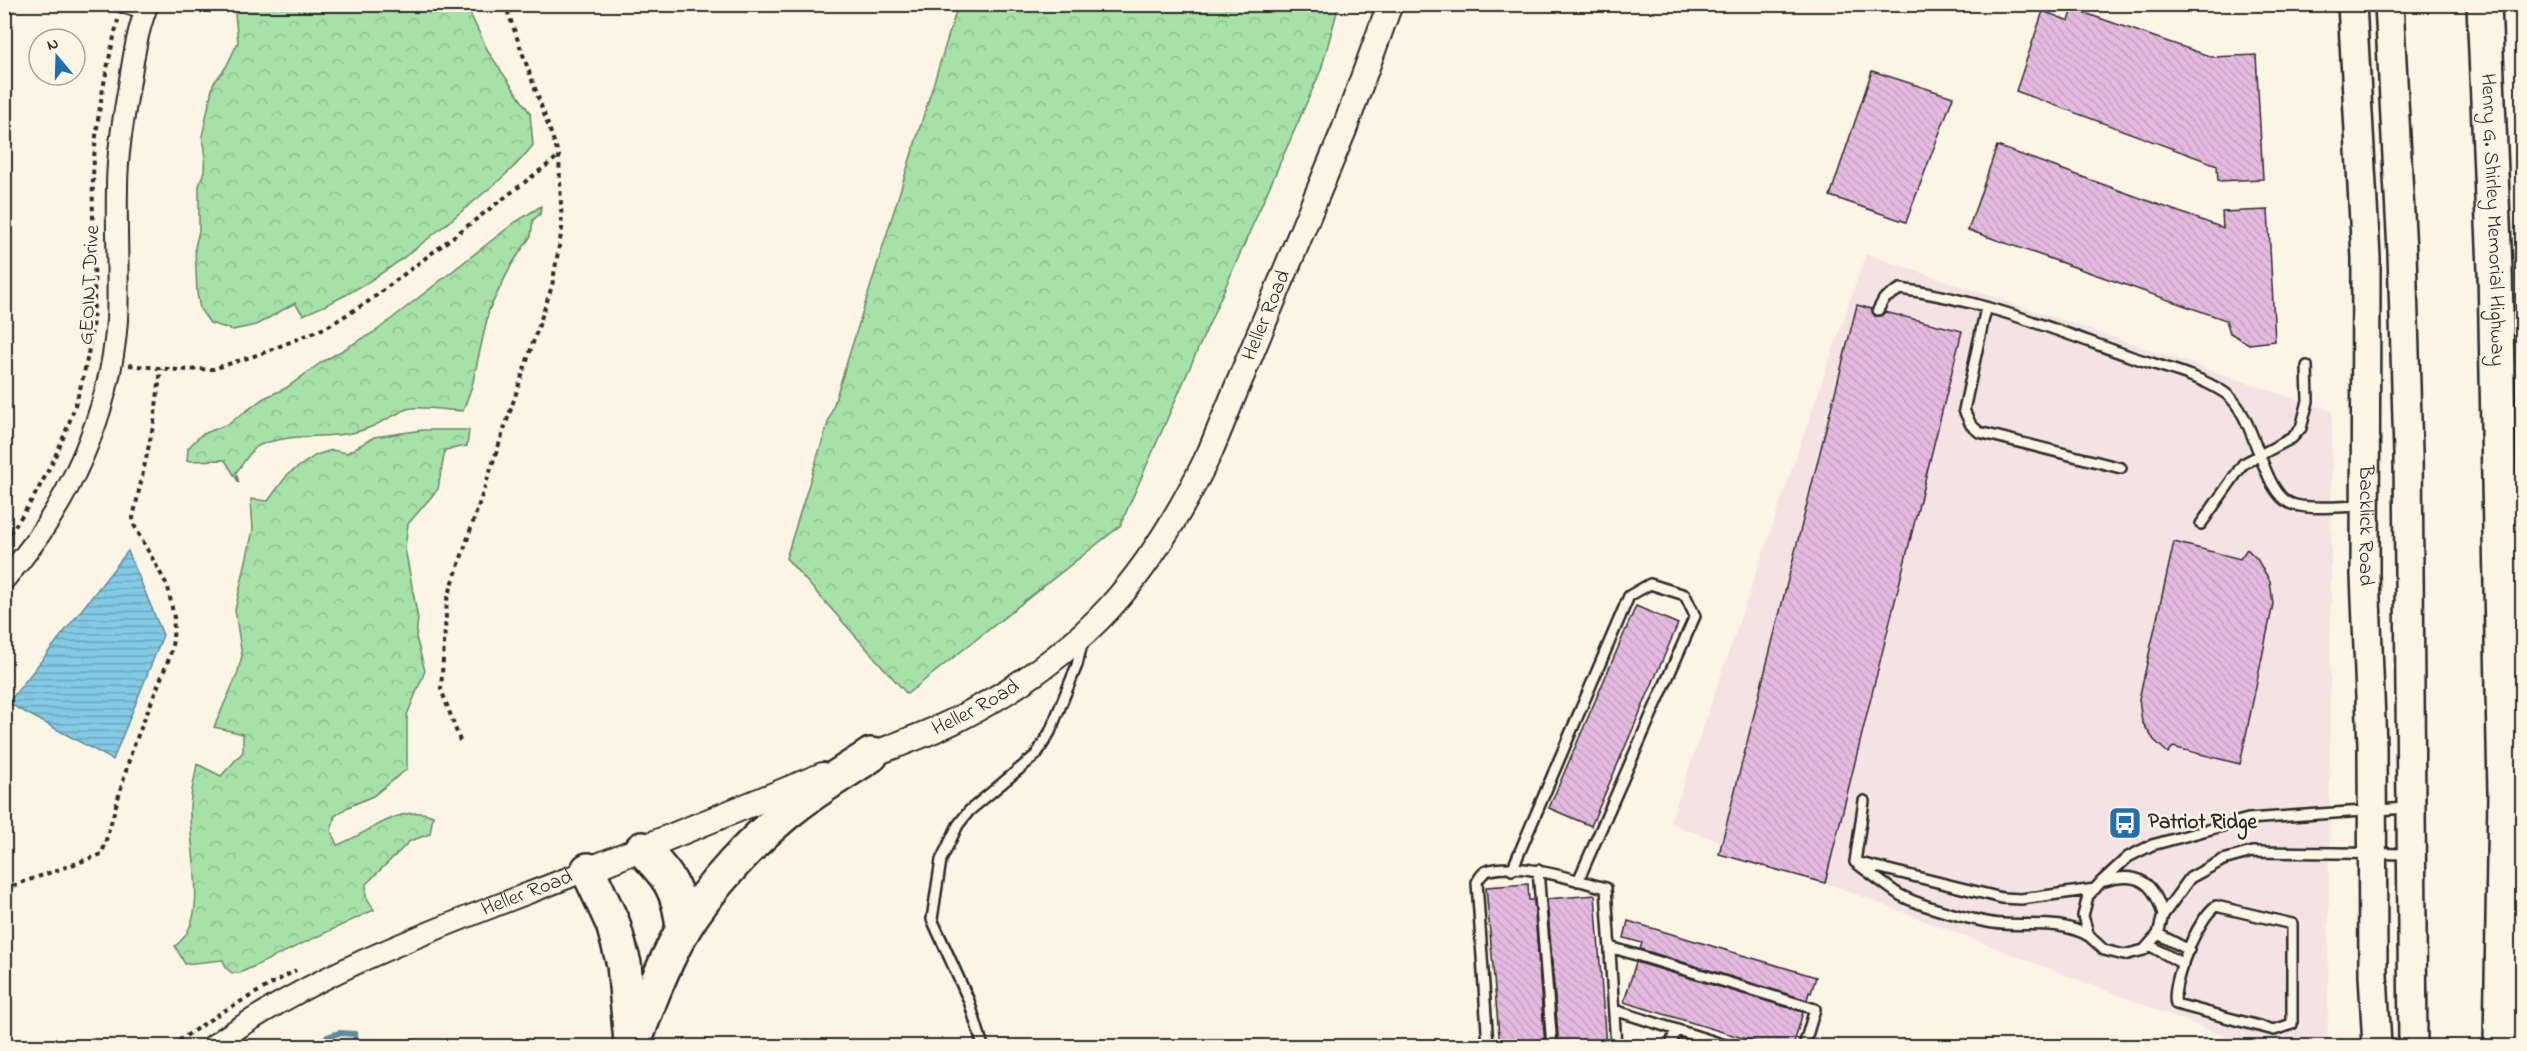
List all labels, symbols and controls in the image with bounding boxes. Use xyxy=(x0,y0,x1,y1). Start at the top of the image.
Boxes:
north arrow xyxy=(27,27,87,87)
text: N xyxy=(44,32,62,58)
street label: Henry G. Shirley Memorial Highway xyxy=(2471,73,2512,367)
street label: GEOINT Drive xyxy=(72,224,108,346)
street label: Heller Road xyxy=(1235,266,1299,366)
street label: Backlick Road xyxy=(2350,464,2380,587)
street label: Heller Road xyxy=(927,672,1026,744)
bus stop icon: Patriot Ridge xyxy=(2107,805,2143,841)
place label: Patriot Ridge xyxy=(2148,808,2257,840)
street label: Heller Road xyxy=(477,862,577,925)

